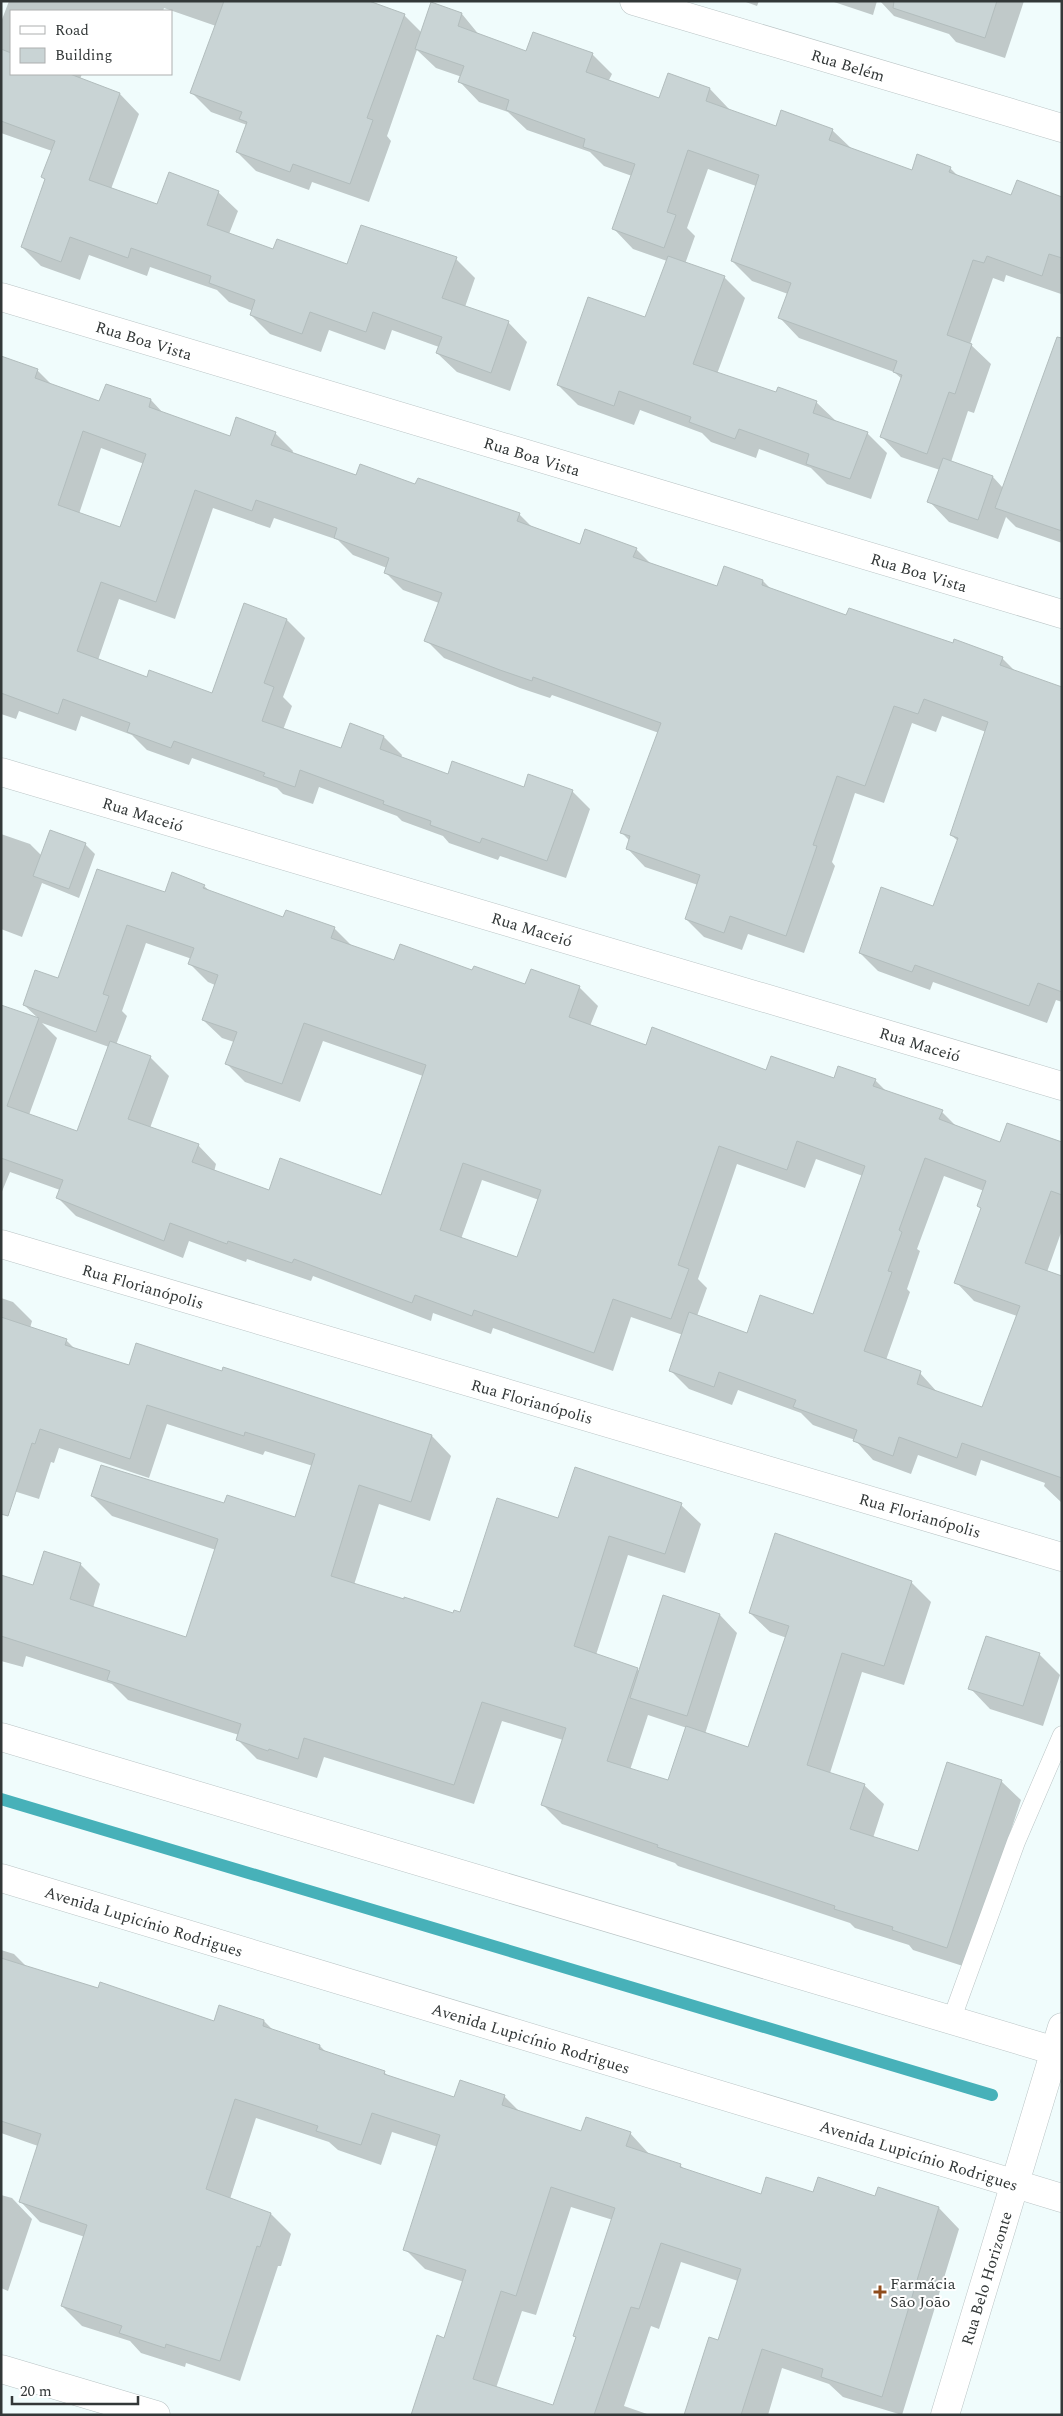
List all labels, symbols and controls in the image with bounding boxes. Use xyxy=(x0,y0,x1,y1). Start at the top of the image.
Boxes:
legend xyxy=(10,10,172,75)
text: Road xyxy=(55,19,89,42)
street label: Rua Belém xyxy=(808,43,888,89)
text: Building xyxy=(55,44,112,67)
street label: Rua Boa Vista xyxy=(93,315,195,367)
street label: Rua Boa Vista xyxy=(481,431,583,483)
street label: Rua Boa Vista xyxy=(868,547,970,599)
street label: Rua Maceió xyxy=(99,791,186,839)
street label: Rua Maceió xyxy=(488,906,575,954)
street label: Rua Maceió xyxy=(876,1021,963,1069)
street label: Rua Florianópolis xyxy=(79,1258,206,1316)
street label: Rua Florianópolis xyxy=(468,1373,595,1431)
street label: Rua Florianópolis xyxy=(856,1487,983,1545)
street label: Avenida Lupicínio Rodrigues xyxy=(41,1880,246,1964)
street label: Avenida Lupicínio Rodrigues xyxy=(428,1997,633,2081)
street label: Avenida Lupicínio Rodrigues xyxy=(816,2114,1021,2198)
street label: Rua Belo Horizonte xyxy=(955,2208,1019,2348)
place label: Farmácia São João xyxy=(890,2272,956,2314)
marker: Farmácia São João xyxy=(874,2286,886,2298)
scale bar xyxy=(12,2374,139,2406)
text: 20 m xyxy=(20,2380,52,2403)

